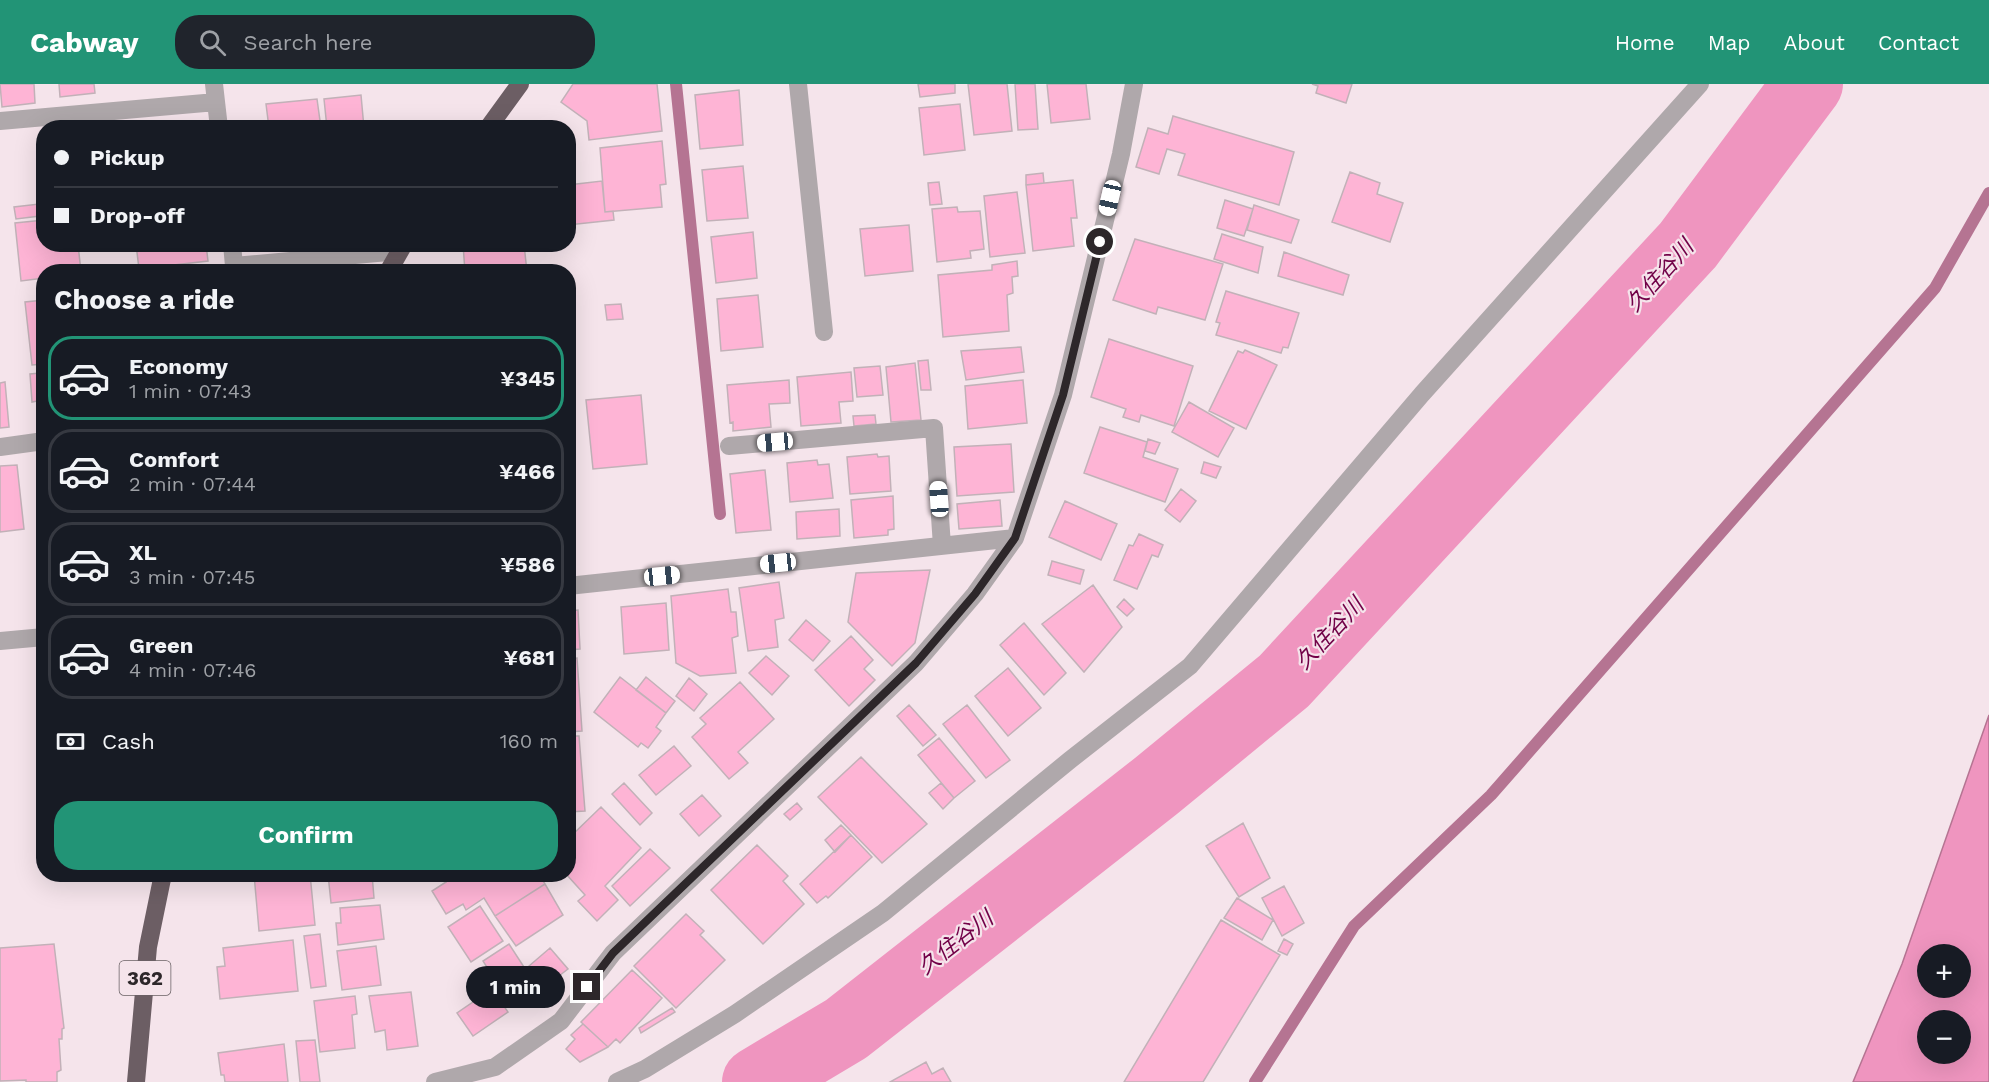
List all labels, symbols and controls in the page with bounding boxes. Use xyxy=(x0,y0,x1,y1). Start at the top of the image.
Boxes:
search box xyxy=(175,15,595,69)
text: Cabway xyxy=(30,26,139,59)
icon: search xyxy=(196,26,229,59)
text: Search here xyxy=(244,30,373,55)
text: Home xyxy=(1615,30,1675,55)
text: Map xyxy=(1708,30,1751,55)
text: About xyxy=(1784,30,1845,55)
text: Contact xyxy=(1878,30,1959,55)
text: Pickup xyxy=(90,145,165,170)
car xyxy=(1097,178,1123,218)
text: Drop-off xyxy=(90,203,185,228)
route start xyxy=(1086,228,1113,255)
water label: 久住谷川 xyxy=(1621,233,1699,316)
text: Choose a ride xyxy=(54,284,234,316)
icon: car xyxy=(57,351,111,405)
text: Economy xyxy=(129,354,228,379)
text: ¥345 xyxy=(500,366,555,391)
text: 1 min · 07:43 xyxy=(129,379,252,403)
car xyxy=(756,431,794,453)
icon: car xyxy=(57,444,111,498)
text: Comfort xyxy=(129,447,219,472)
text: ¥466 xyxy=(499,459,555,484)
text: 2 min · 07:44 xyxy=(129,472,256,496)
car xyxy=(929,480,949,518)
icon: car xyxy=(57,537,111,591)
text: XL xyxy=(129,540,157,565)
text: ¥586 xyxy=(500,552,555,577)
car xyxy=(759,552,797,574)
text: 3 min · 07:45 xyxy=(129,565,255,589)
car xyxy=(643,565,681,587)
water label: 久住谷川 xyxy=(1290,591,1370,674)
icon: car xyxy=(57,630,111,684)
text: Green xyxy=(129,633,193,658)
text: ¥681 xyxy=(504,645,555,670)
text: 4 min · 07:46 xyxy=(129,658,257,682)
icon: cash xyxy=(54,725,87,758)
text: Cash xyxy=(102,729,155,754)
text: 160 m xyxy=(500,729,558,753)
button: Confirm xyxy=(54,801,558,870)
water label: 久住谷川 xyxy=(913,904,999,979)
map controls xyxy=(1917,944,1971,1064)
button: + xyxy=(1917,944,1971,998)
road number: 362 xyxy=(120,961,170,995)
callout: 1 min xyxy=(467,966,566,1008)
route end xyxy=(573,973,600,1000)
text: 1 min xyxy=(490,975,541,999)
button: − xyxy=(1917,1010,1971,1064)

